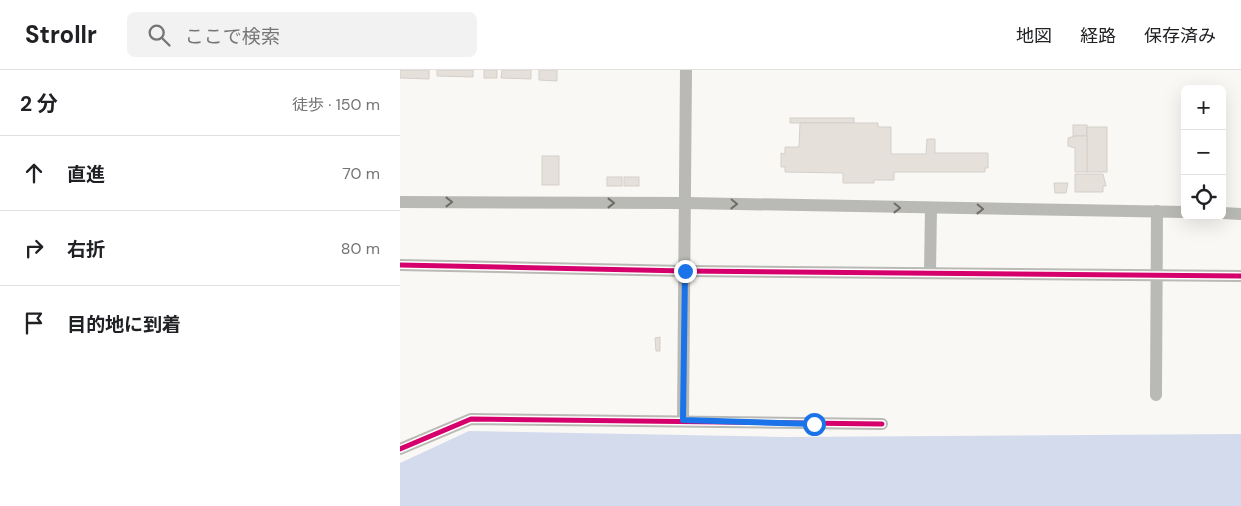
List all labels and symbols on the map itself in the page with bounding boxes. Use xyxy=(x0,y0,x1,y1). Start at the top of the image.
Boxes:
one-way arrow xyxy=(445,197,453,207)
one-way arrow xyxy=(608,198,615,208)
one-way arrow xyxy=(731,199,739,209)
one-way arrow xyxy=(894,203,901,213)
one-way arrow xyxy=(976,204,984,214)
route end xyxy=(674,260,697,283)
route start xyxy=(803,413,826,436)

